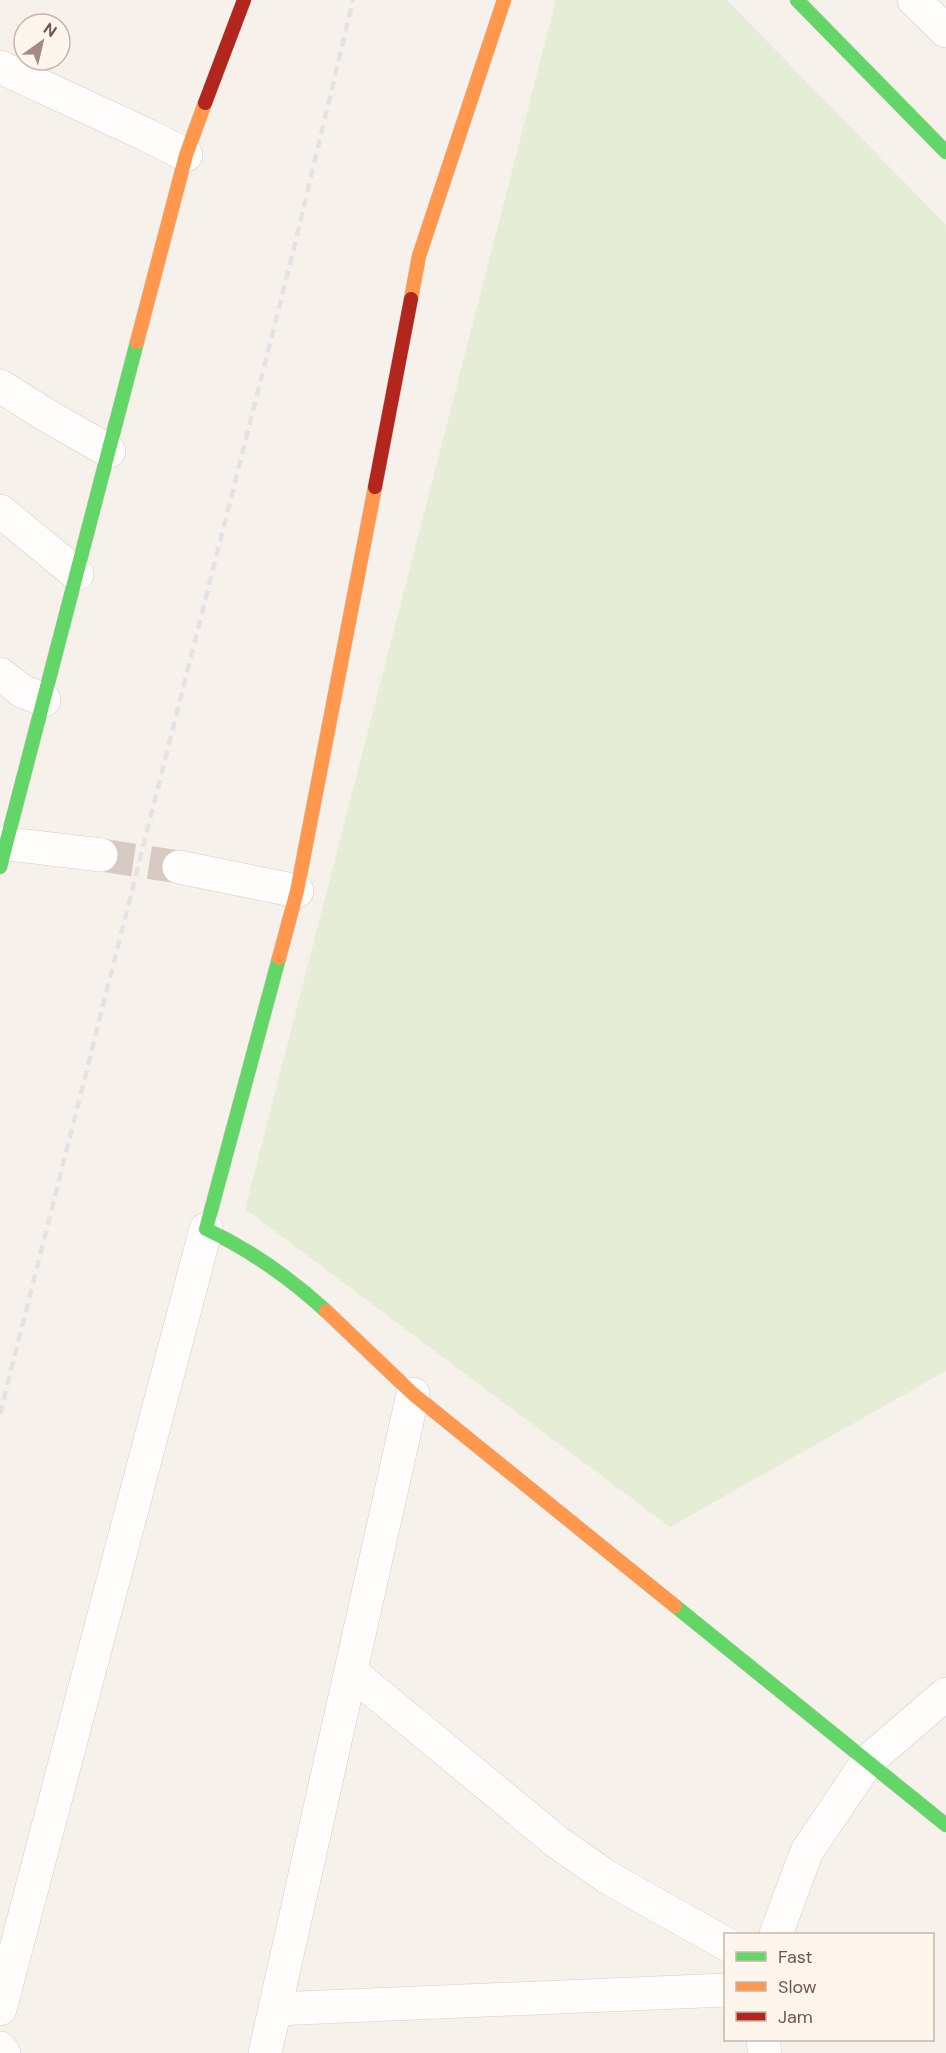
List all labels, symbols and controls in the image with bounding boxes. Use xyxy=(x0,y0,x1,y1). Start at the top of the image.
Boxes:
north arrow xyxy=(12,12,72,72)
text: N xyxy=(39,18,61,42)
legend xyxy=(724,1933,934,2041)
text: Fast xyxy=(778,1945,813,1969)
text: Slow xyxy=(778,1975,817,1999)
text: Jam xyxy=(778,2005,813,2029)

